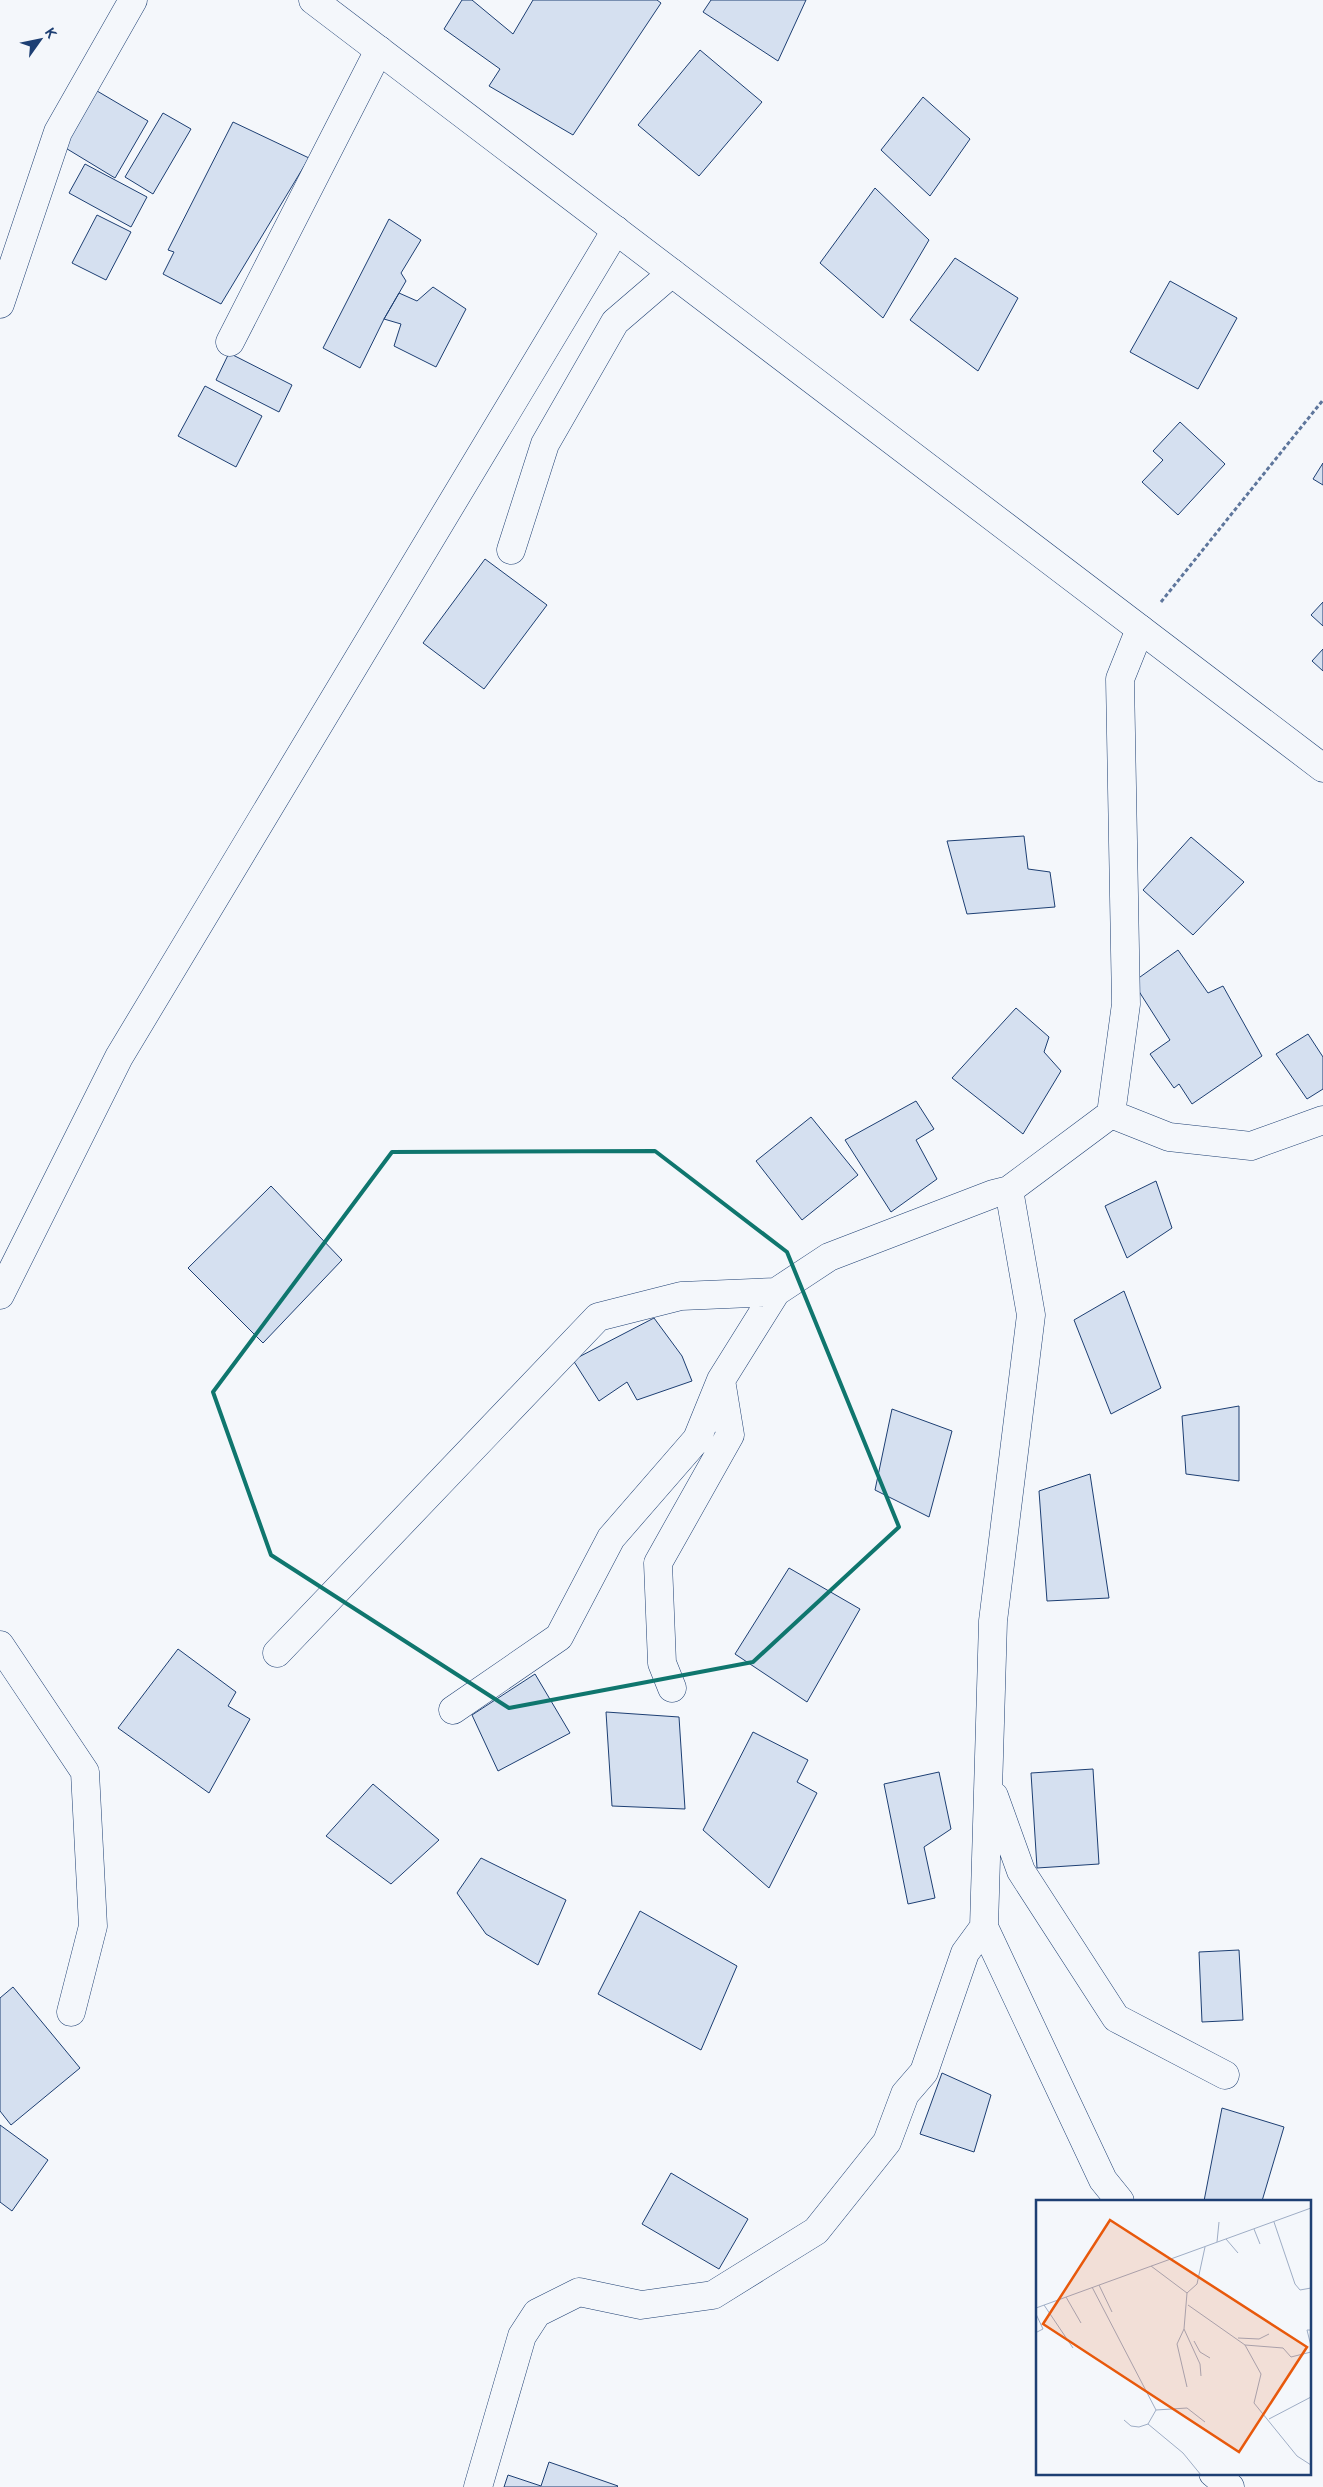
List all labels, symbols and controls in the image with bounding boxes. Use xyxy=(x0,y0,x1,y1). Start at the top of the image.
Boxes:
north arrow xyxy=(15,15,65,65)
text: K xyxy=(41,25,61,42)
inset map xyxy=(1036,2200,1310,2474)

